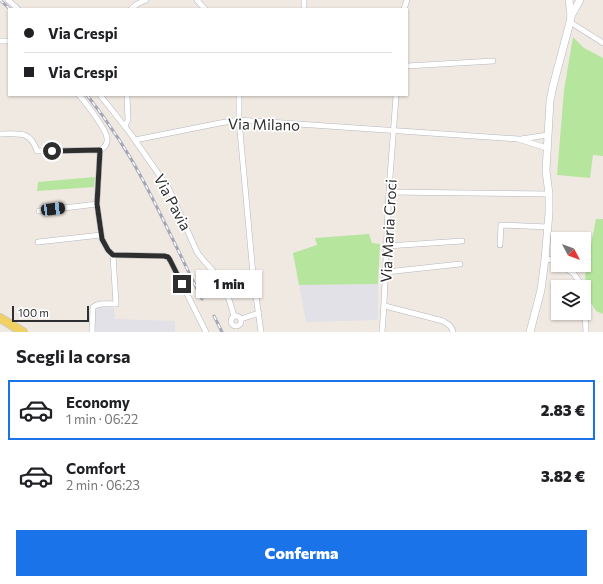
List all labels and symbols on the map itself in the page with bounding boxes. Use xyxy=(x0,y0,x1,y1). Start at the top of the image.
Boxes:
street label: Via Milano xyxy=(228,114,300,134)
route start xyxy=(43,142,61,160)
street label: Via Pavia xyxy=(151,171,195,233)
street label: Via Maria Croci xyxy=(376,179,400,283)
car xyxy=(40,202,66,216)
north arrow xyxy=(551,232,591,272)
callout: 1 min xyxy=(196,270,262,298)
route end xyxy=(173,275,191,293)
scale bar xyxy=(12,304,89,323)

